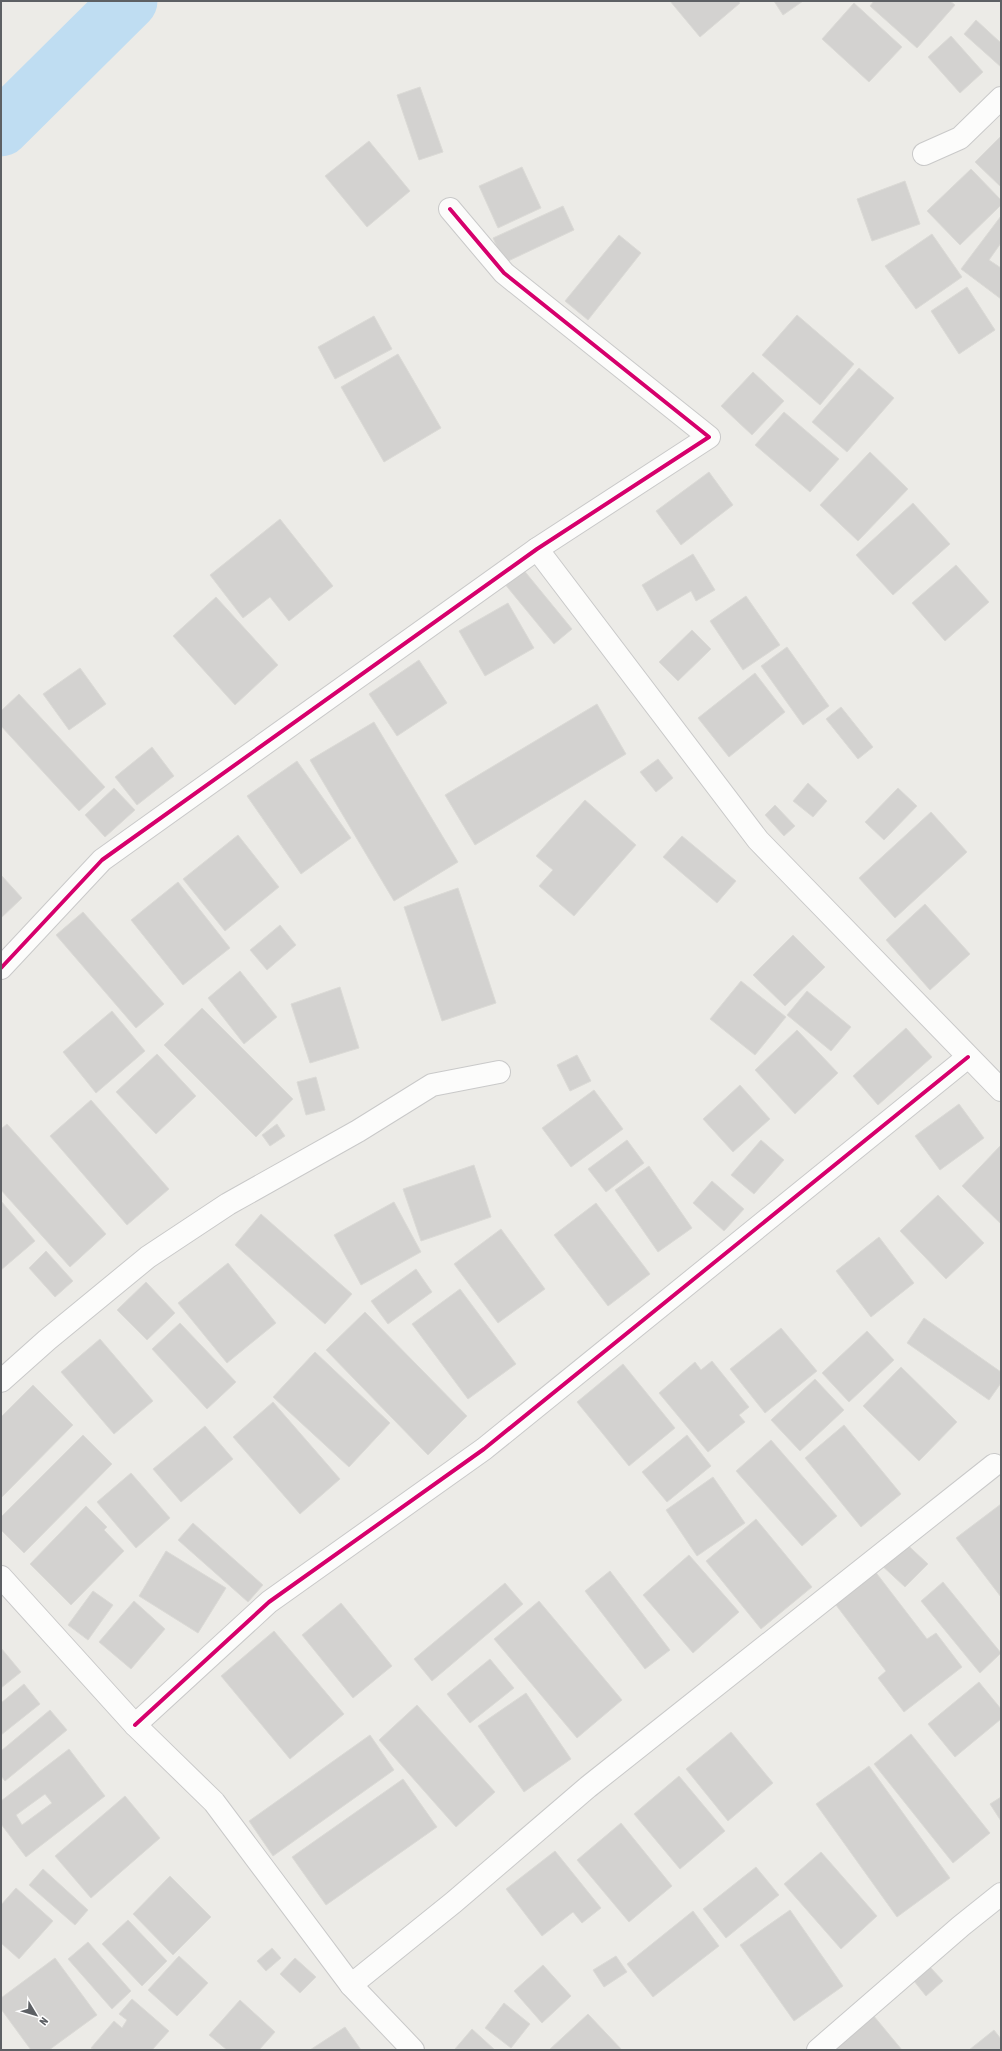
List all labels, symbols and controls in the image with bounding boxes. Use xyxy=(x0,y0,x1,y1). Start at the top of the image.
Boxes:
north arrow xyxy=(16,1995,56,2035)
text: N xyxy=(37,2015,51,2027)

